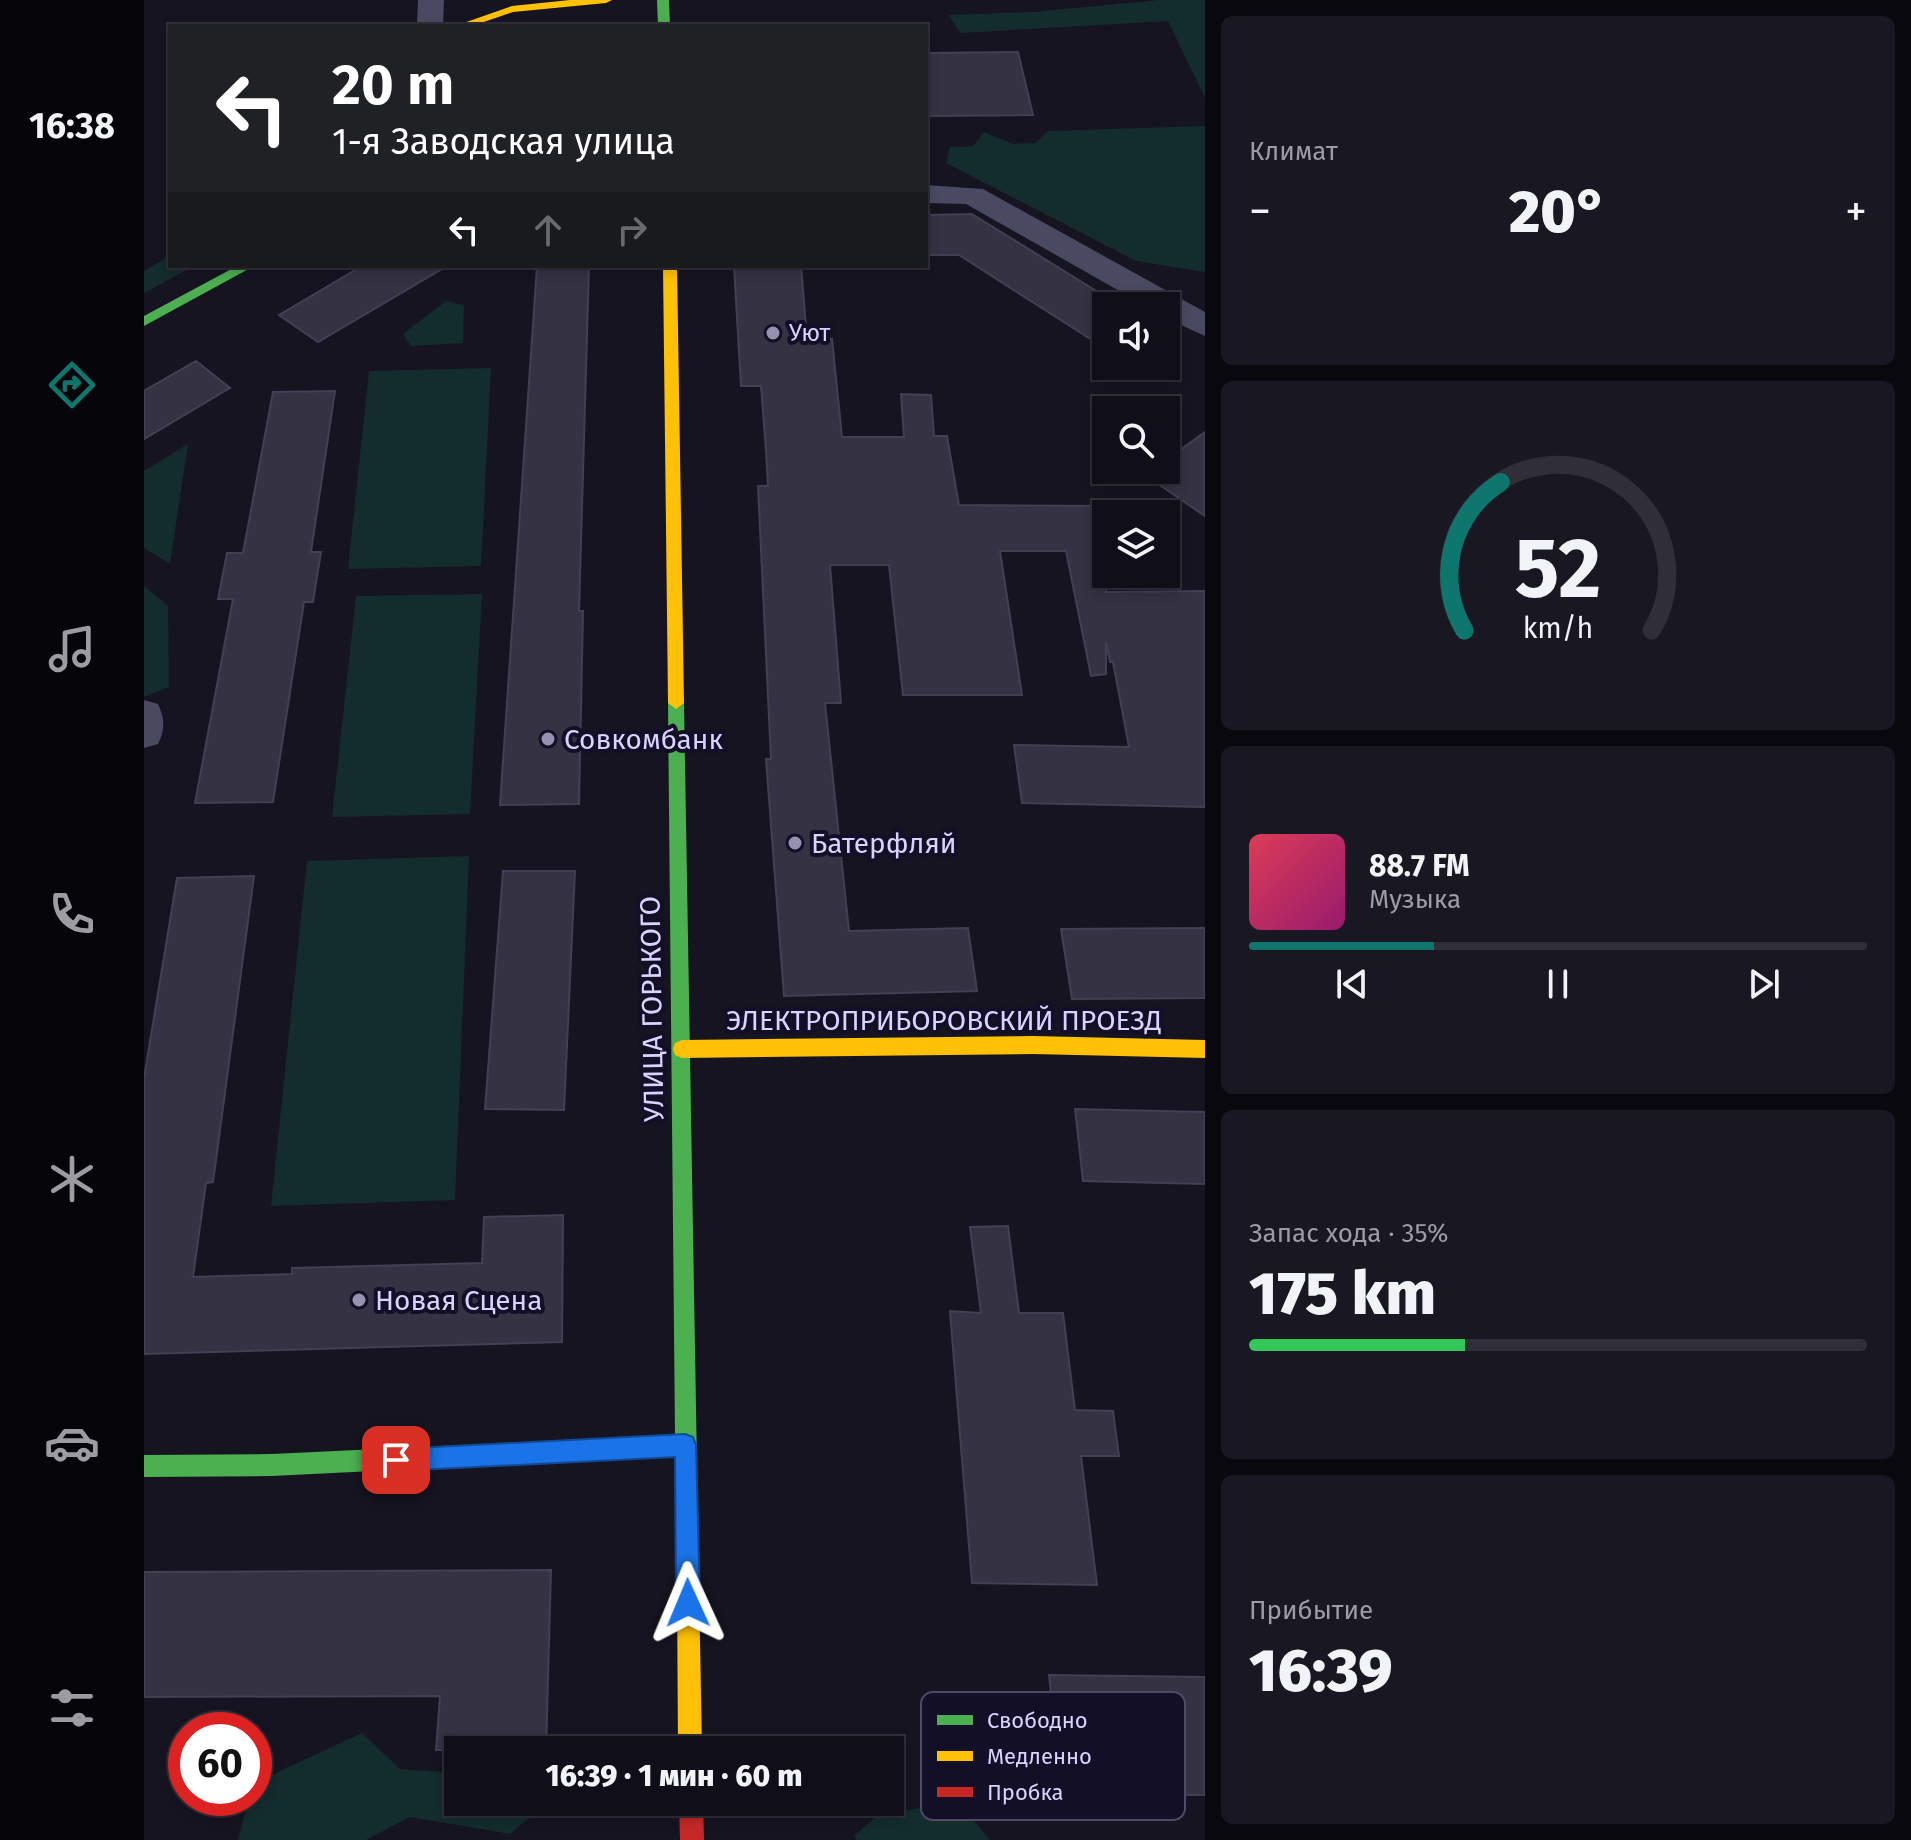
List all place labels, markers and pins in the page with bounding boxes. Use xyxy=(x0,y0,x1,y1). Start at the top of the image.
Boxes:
place label: Уют xyxy=(789,319,830,347)
marker: Уют xyxy=(764,324,782,342)
place label: Совкомбанк xyxy=(564,723,723,756)
marker: Совкомбанк xyxy=(539,730,557,748)
place label: Батерфляй xyxy=(811,827,957,860)
marker: Батерфляй xyxy=(786,834,804,852)
place label: Новая Сцена xyxy=(375,1284,542,1317)
marker: Новая Сцена xyxy=(350,1291,368,1309)
pin xyxy=(362,1426,430,1494)

